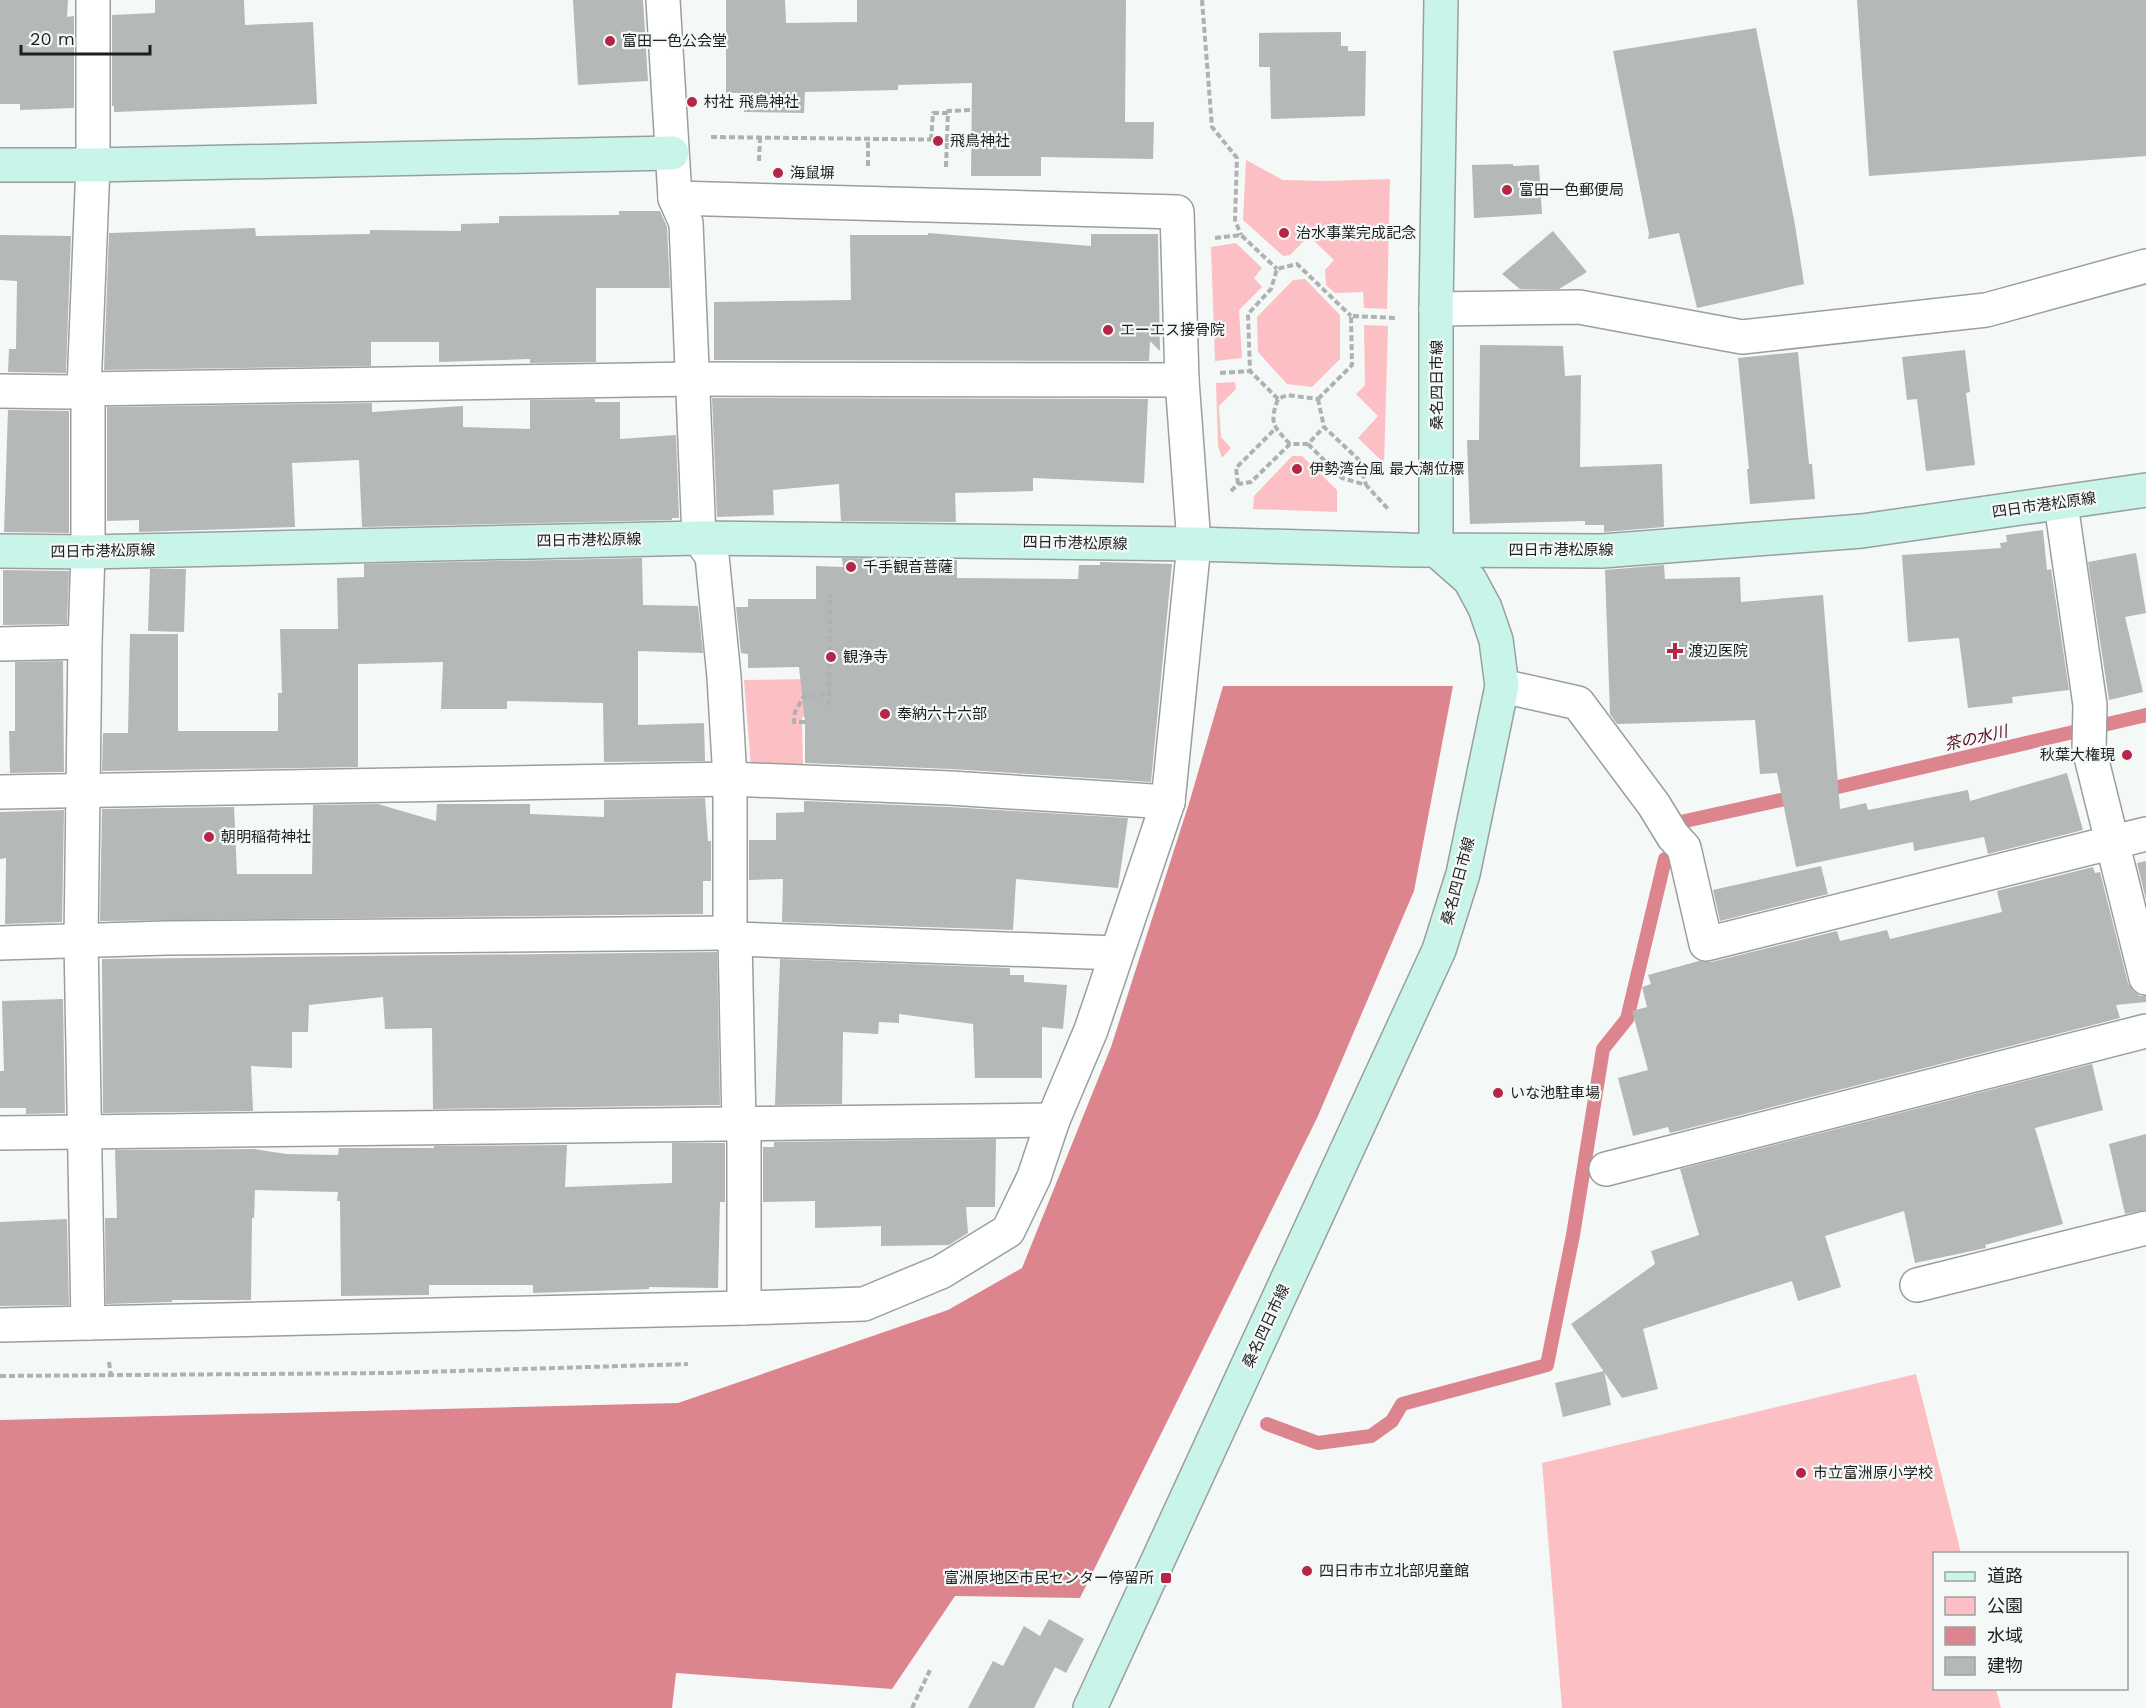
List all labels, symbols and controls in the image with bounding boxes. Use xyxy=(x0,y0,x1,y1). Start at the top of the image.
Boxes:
scale bar xyxy=(21,18,150,56)
text: 20 m xyxy=(30,28,75,49)
place label: 富田一色公会堂 xyxy=(622,32,727,50)
marker: 富田一色公会堂 xyxy=(603,34,617,48)
place label: 村社 飛鳥神社 xyxy=(704,93,799,111)
marker: 村社 飛鳥神社 xyxy=(685,95,699,109)
place label: 飛鳥神社 xyxy=(950,132,1010,150)
marker: 飛鳥神社 xyxy=(931,134,945,148)
place label: 海鼠塀 xyxy=(790,164,835,182)
marker: 海鼠塀 xyxy=(771,166,785,180)
place label: 富田一色郵便局 xyxy=(1519,181,1624,199)
marker: 富田一色郵便局 xyxy=(1500,183,1514,197)
place label: 治水事業完成記念 xyxy=(1296,224,1416,242)
marker: 治水事業完成記念 xyxy=(1277,226,1291,240)
place label: エーエス接骨院 xyxy=(1120,321,1225,339)
marker: エーエス接骨院 xyxy=(1101,323,1115,337)
street label: 桑名四日市線 xyxy=(1428,340,1446,430)
place label: 伊勢湾台風 最大潮位標 xyxy=(1309,460,1464,478)
marker: 伊勢湾台風 最大潮位標 xyxy=(1290,462,1304,476)
street label: 四日市港松原線 xyxy=(1991,489,2097,521)
street label: 四日市港松原線 xyxy=(536,530,642,550)
street label: 四日市港松原線 xyxy=(1022,533,1128,553)
street label: 四日市港松原線 xyxy=(50,541,156,561)
street label: 四日市港松原線 xyxy=(1508,541,1614,559)
place label: 千手観音菩薩 xyxy=(863,558,953,576)
marker: 千手観音菩薩 xyxy=(844,560,858,574)
marker: 渡辺医院 xyxy=(1666,642,1684,660)
place label: 渡辺医院 xyxy=(1688,642,1748,660)
place label: 観浄寺 xyxy=(843,648,888,666)
marker: 観浄寺 xyxy=(824,650,838,664)
place label: 奉納六十六部 xyxy=(897,705,987,723)
marker: 奉納六十六部 xyxy=(878,707,892,721)
water label: 茶の水川 xyxy=(1943,721,2011,754)
place label: 秋葉大権現 xyxy=(2040,746,2115,764)
marker: 秋葉大権現 xyxy=(2120,748,2134,762)
place label: 朝明稲荷神社 xyxy=(221,828,311,846)
marker: 朝明稲荷神社 xyxy=(202,830,216,844)
street label: 桑名四日市線 xyxy=(1438,835,1478,927)
place label: いな池駐車場 xyxy=(1510,1084,1600,1102)
marker: いな池駐車場 xyxy=(1491,1086,1505,1100)
street label: 桑名四日市線 xyxy=(1239,1281,1293,1371)
place label: 市立富洲原小学校 xyxy=(1813,1464,1933,1482)
marker: 市立富洲原小学校 xyxy=(1794,1466,1808,1480)
legend xyxy=(1933,1552,2128,1690)
place label: 四日市市立北部児童館 xyxy=(1319,1562,1469,1580)
marker: 四日市市立北部児童館 xyxy=(1300,1564,1314,1578)
text: 道路 xyxy=(1987,1565,2023,1586)
place label: 富洲原地区市民センター停留所 xyxy=(944,1569,1154,1587)
marker: 富洲原地区市民センター停留所 xyxy=(1159,1571,1173,1585)
text: 公園 xyxy=(1987,1595,2023,1616)
text: 水域 xyxy=(1987,1625,2023,1646)
text: 建物 xyxy=(1987,1655,2023,1676)

